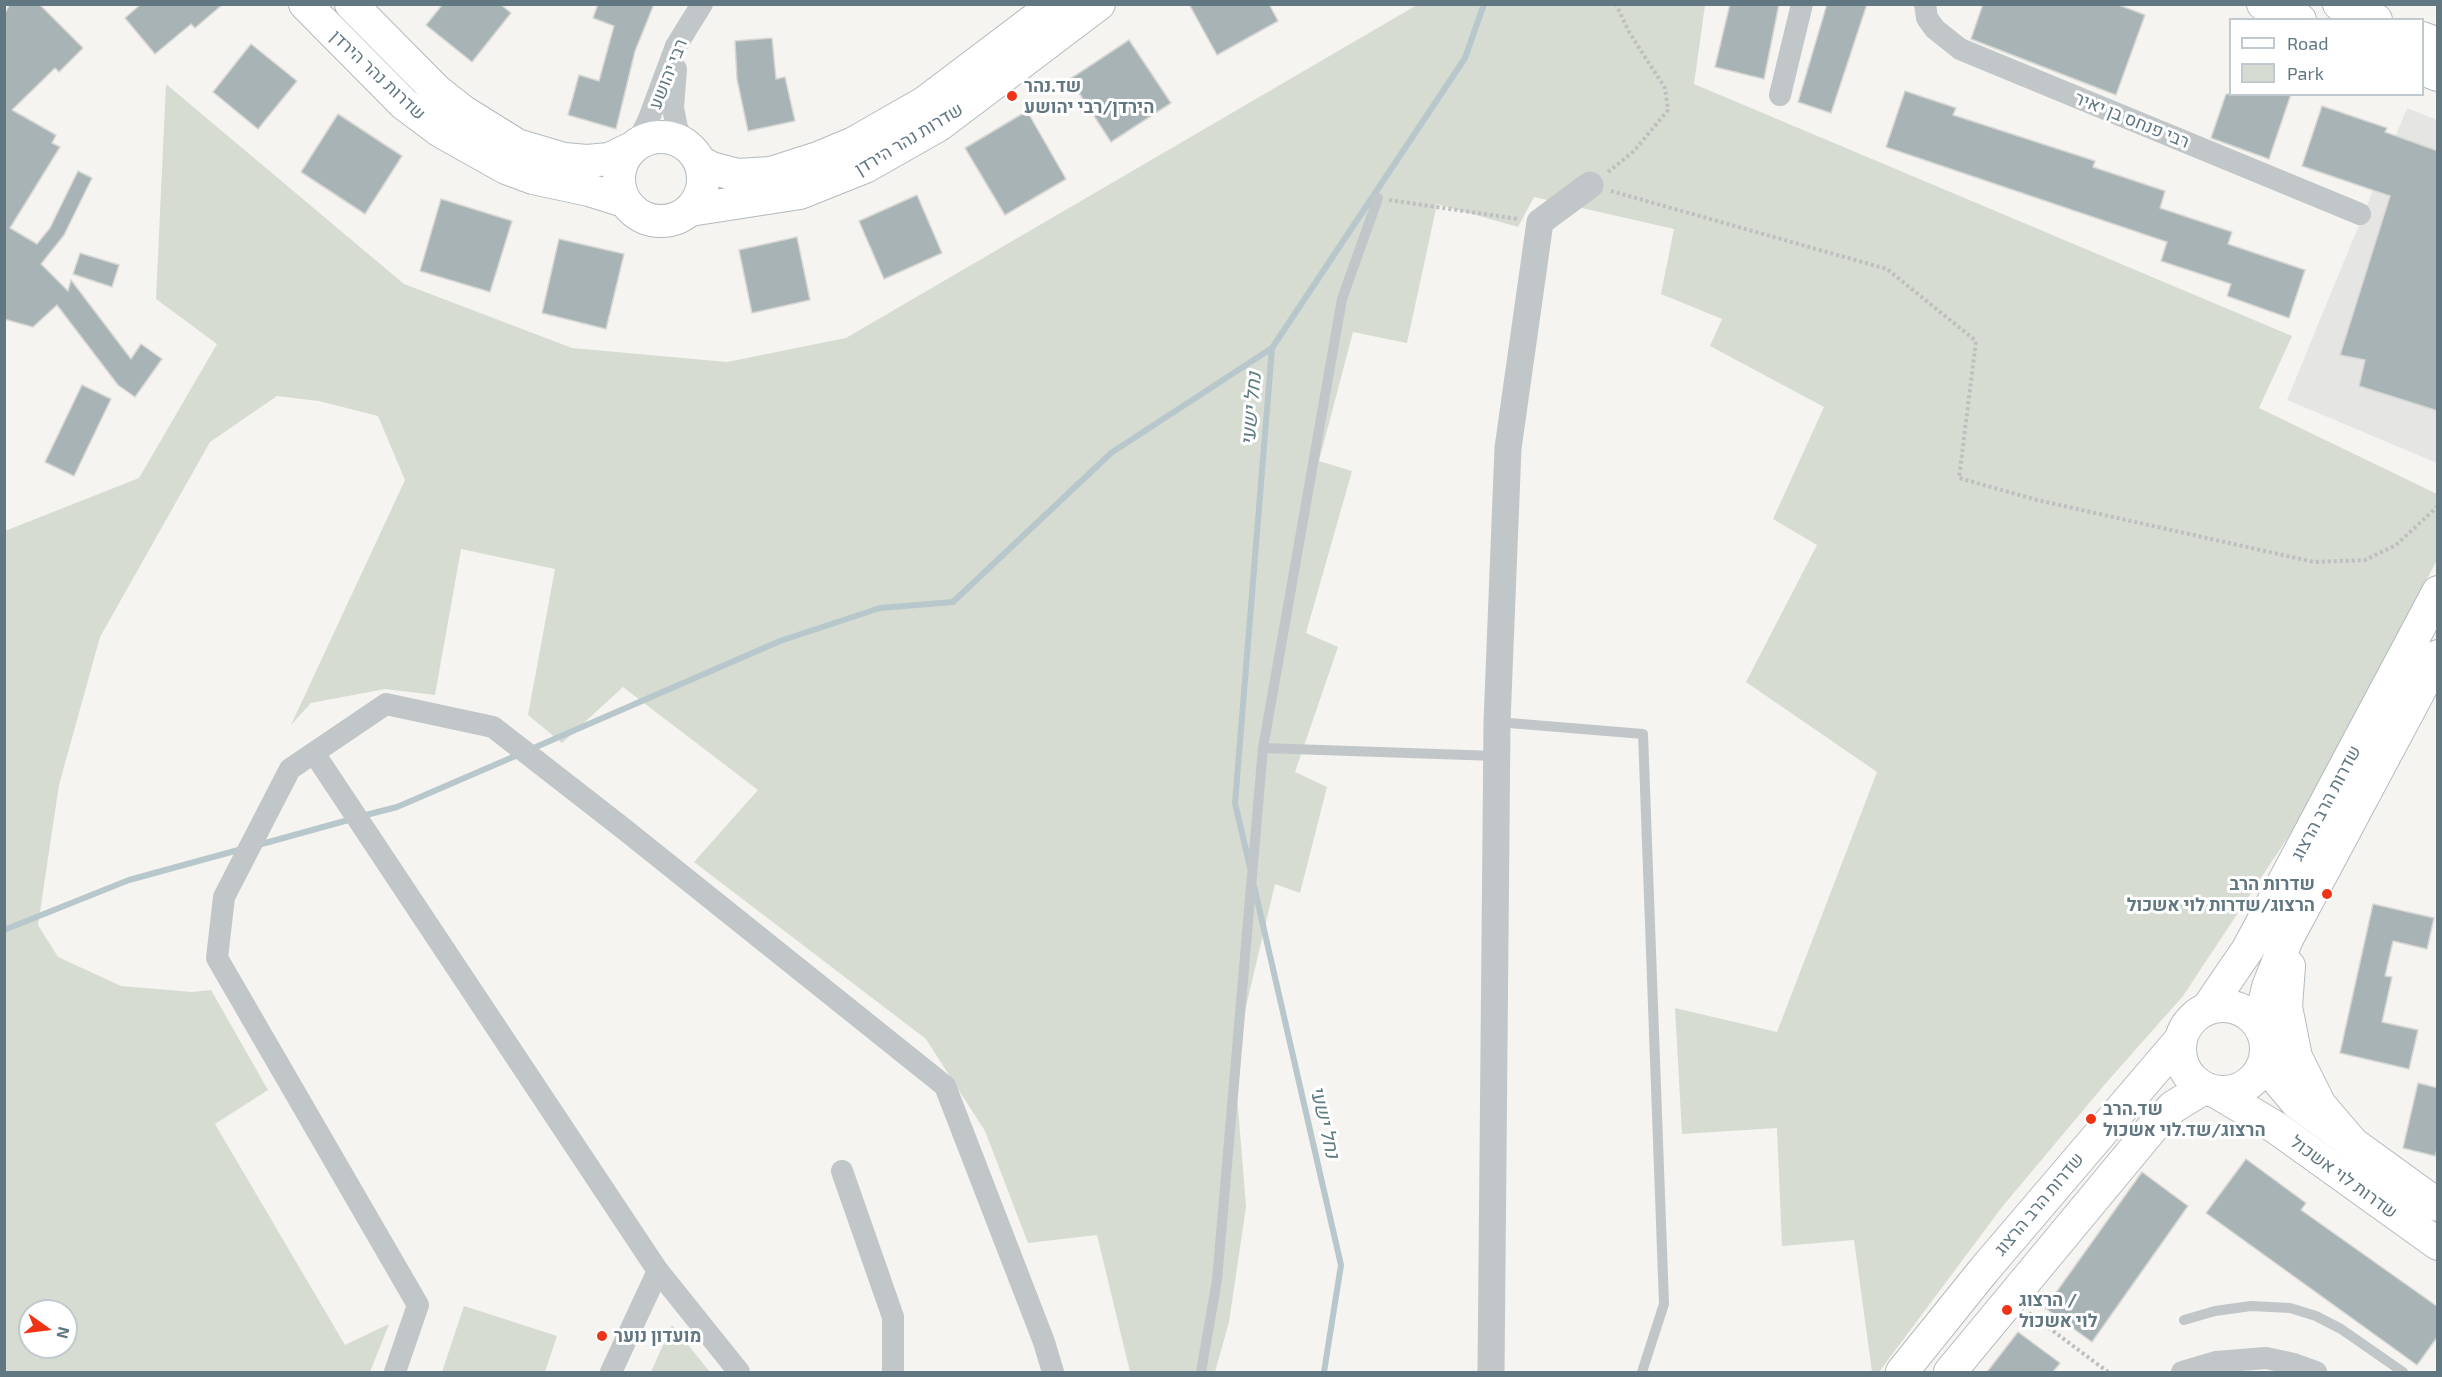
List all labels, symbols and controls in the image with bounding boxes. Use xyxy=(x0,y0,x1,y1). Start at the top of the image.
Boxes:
legend xyxy=(2229,18,2424,96)
street label: שדרות נהר הירדן xyxy=(326,25,430,125)
text: Road xyxy=(2287,32,2328,54)
street label: רבי יהושע xyxy=(644,36,692,112)
text: Park xyxy=(2287,62,2324,84)
place label: שד.נהר הירדן/רבי יהושע xyxy=(1024,75,1154,118)
street label: רבי פנחס בן יאיר xyxy=(2071,87,2193,153)
marker: שד.נהר הירדן/רבי יהושע xyxy=(1005,89,1019,103)
street label: שדרות נהר הירדן xyxy=(851,98,967,180)
water label: נחל ישעי xyxy=(1236,371,1266,447)
street label: שדרות הרב הרצוג xyxy=(2287,742,2365,864)
place label: שדרות הרב הרצוג/שדרות לוי אשכול xyxy=(2127,873,2315,916)
marker: שדרות הרב הרצוג/שדרות לוי אשכול xyxy=(2320,887,2334,901)
water label: נחל ישעי xyxy=(1305,1083,1345,1161)
place label: שד.הרב הרצוג/שד.לוי אשכול xyxy=(2103,1098,2266,1140)
marker: שד.הרב הרצוג/שד.לוי אשכול xyxy=(2084,1112,2098,1126)
street label: שדרות לוי אשכול xyxy=(2286,1131,2402,1223)
street label: שדרות הרב הרצוג xyxy=(1990,1148,2088,1260)
place label: הרצוג / לוי אשכול xyxy=(2019,1289,2097,1332)
north arrow xyxy=(18,1299,78,1359)
marker: הרצוג / לוי אשכול xyxy=(2000,1303,2014,1317)
text: N xyxy=(53,1325,75,1341)
place label: מועדון נוער xyxy=(614,1325,701,1347)
marker: מועדון נוער xyxy=(595,1329,609,1343)

